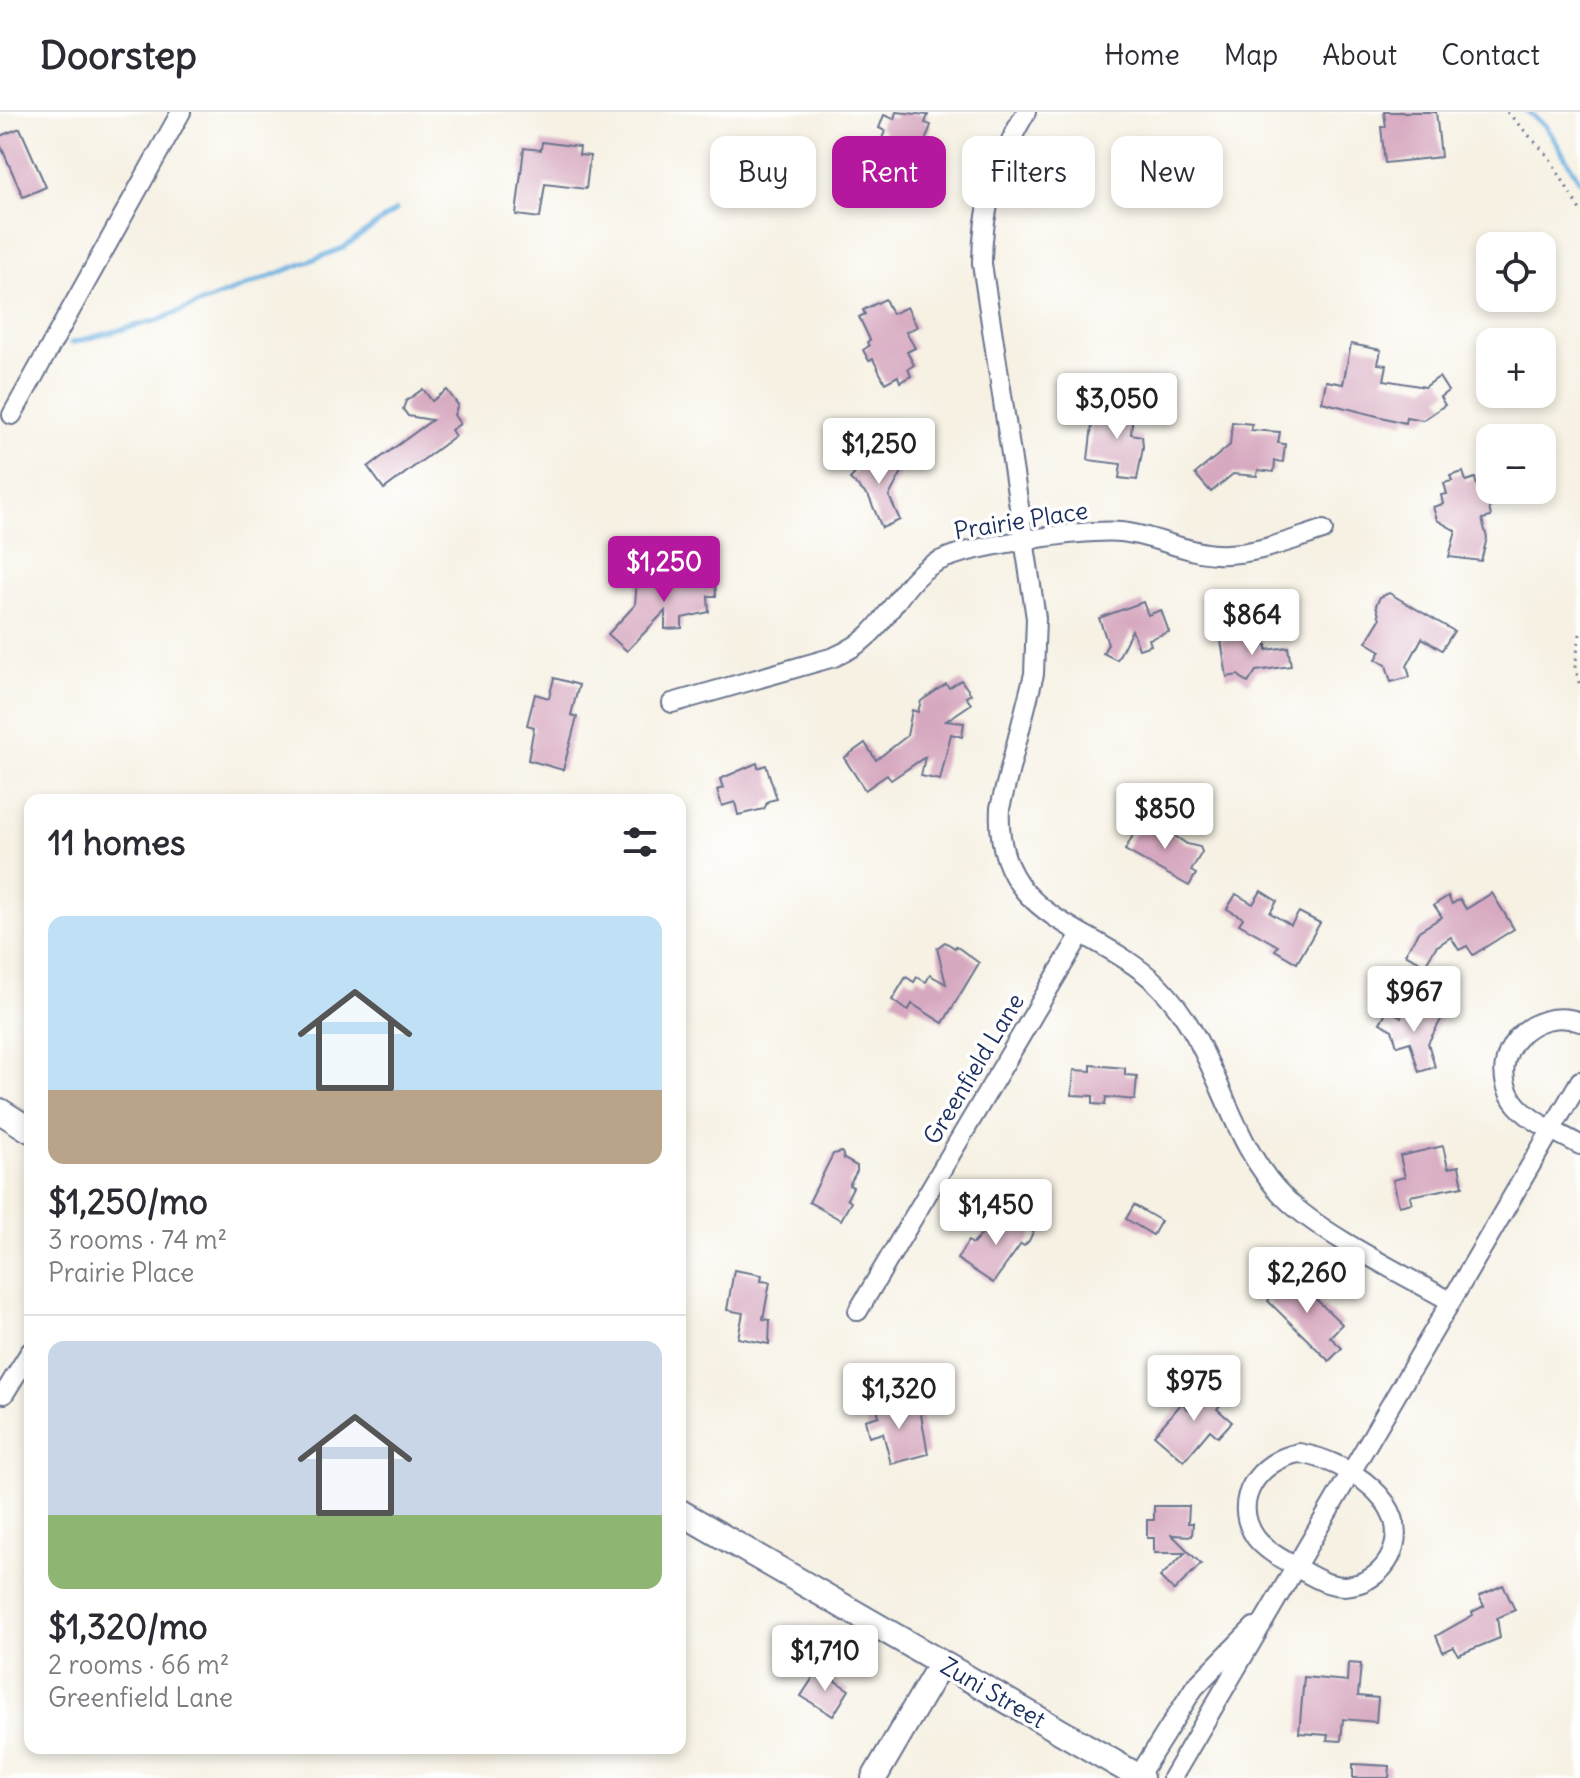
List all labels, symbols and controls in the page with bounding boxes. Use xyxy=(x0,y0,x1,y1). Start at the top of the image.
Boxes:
text: Doorstep xyxy=(40,32,197,79)
text: Home xyxy=(1104,37,1180,73)
text: Map xyxy=(1224,37,1278,73)
text: About xyxy=(1322,37,1397,73)
text: Contact xyxy=(1441,37,1540,73)
chip: Buy xyxy=(710,136,816,208)
chip: Rent xyxy=(832,136,946,208)
chip: Filters xyxy=(962,136,1095,208)
chip: New xyxy=(1111,136,1223,208)
map controls xyxy=(1476,232,1556,504)
button: locate xyxy=(1476,232,1556,312)
button: + xyxy=(1476,328,1556,408)
pin: $3,050 xyxy=(1052,373,1182,441)
text: $3,050 xyxy=(1075,382,1159,415)
pin: $1,250 xyxy=(814,418,944,486)
button: − xyxy=(1476,424,1556,504)
text: $1,250 xyxy=(841,427,917,460)
street label: Prairie Place xyxy=(952,495,1090,545)
pin: $1,250 xyxy=(599,536,729,604)
text: $1,250 xyxy=(626,545,702,578)
pin: $864 xyxy=(1205,589,1299,657)
text: $864 xyxy=(1222,598,1282,631)
pin: $850 xyxy=(1118,783,1212,851)
text: $850 xyxy=(1134,792,1196,825)
icon: filters xyxy=(618,820,662,864)
text: 11 homes xyxy=(48,821,185,864)
pin: $967 xyxy=(1367,966,1461,1034)
icon: home xyxy=(283,968,427,1112)
text: $967 xyxy=(1385,975,1443,1008)
street label: Greenfield Lane xyxy=(916,988,1030,1149)
pin: $1,450 xyxy=(931,1179,1061,1247)
text: $1,250/mo xyxy=(48,1180,208,1223)
text: $1,450 xyxy=(958,1188,1034,1221)
text: 3 rooms · 74 m² xyxy=(48,1223,227,1256)
pin: $2,260 xyxy=(1242,1247,1372,1315)
text: Prairie Place xyxy=(48,1256,194,1289)
text: $2,260 xyxy=(1267,1256,1347,1289)
pin: $975 xyxy=(1147,1355,1241,1423)
pin: $1,320 xyxy=(834,1363,964,1431)
text: $975 xyxy=(1165,1364,1223,1397)
text: $1,320 xyxy=(861,1372,937,1405)
icon: home xyxy=(283,1393,427,1537)
text: $1,320/mo xyxy=(48,1605,208,1648)
pin: $1,710 xyxy=(760,1625,890,1693)
text: $1,710 xyxy=(790,1634,860,1667)
text: 2 rooms · 66 m² xyxy=(48,1648,230,1681)
street label: Zuni Street xyxy=(936,1650,1051,1734)
text: Greenfield Lane xyxy=(48,1681,233,1714)

